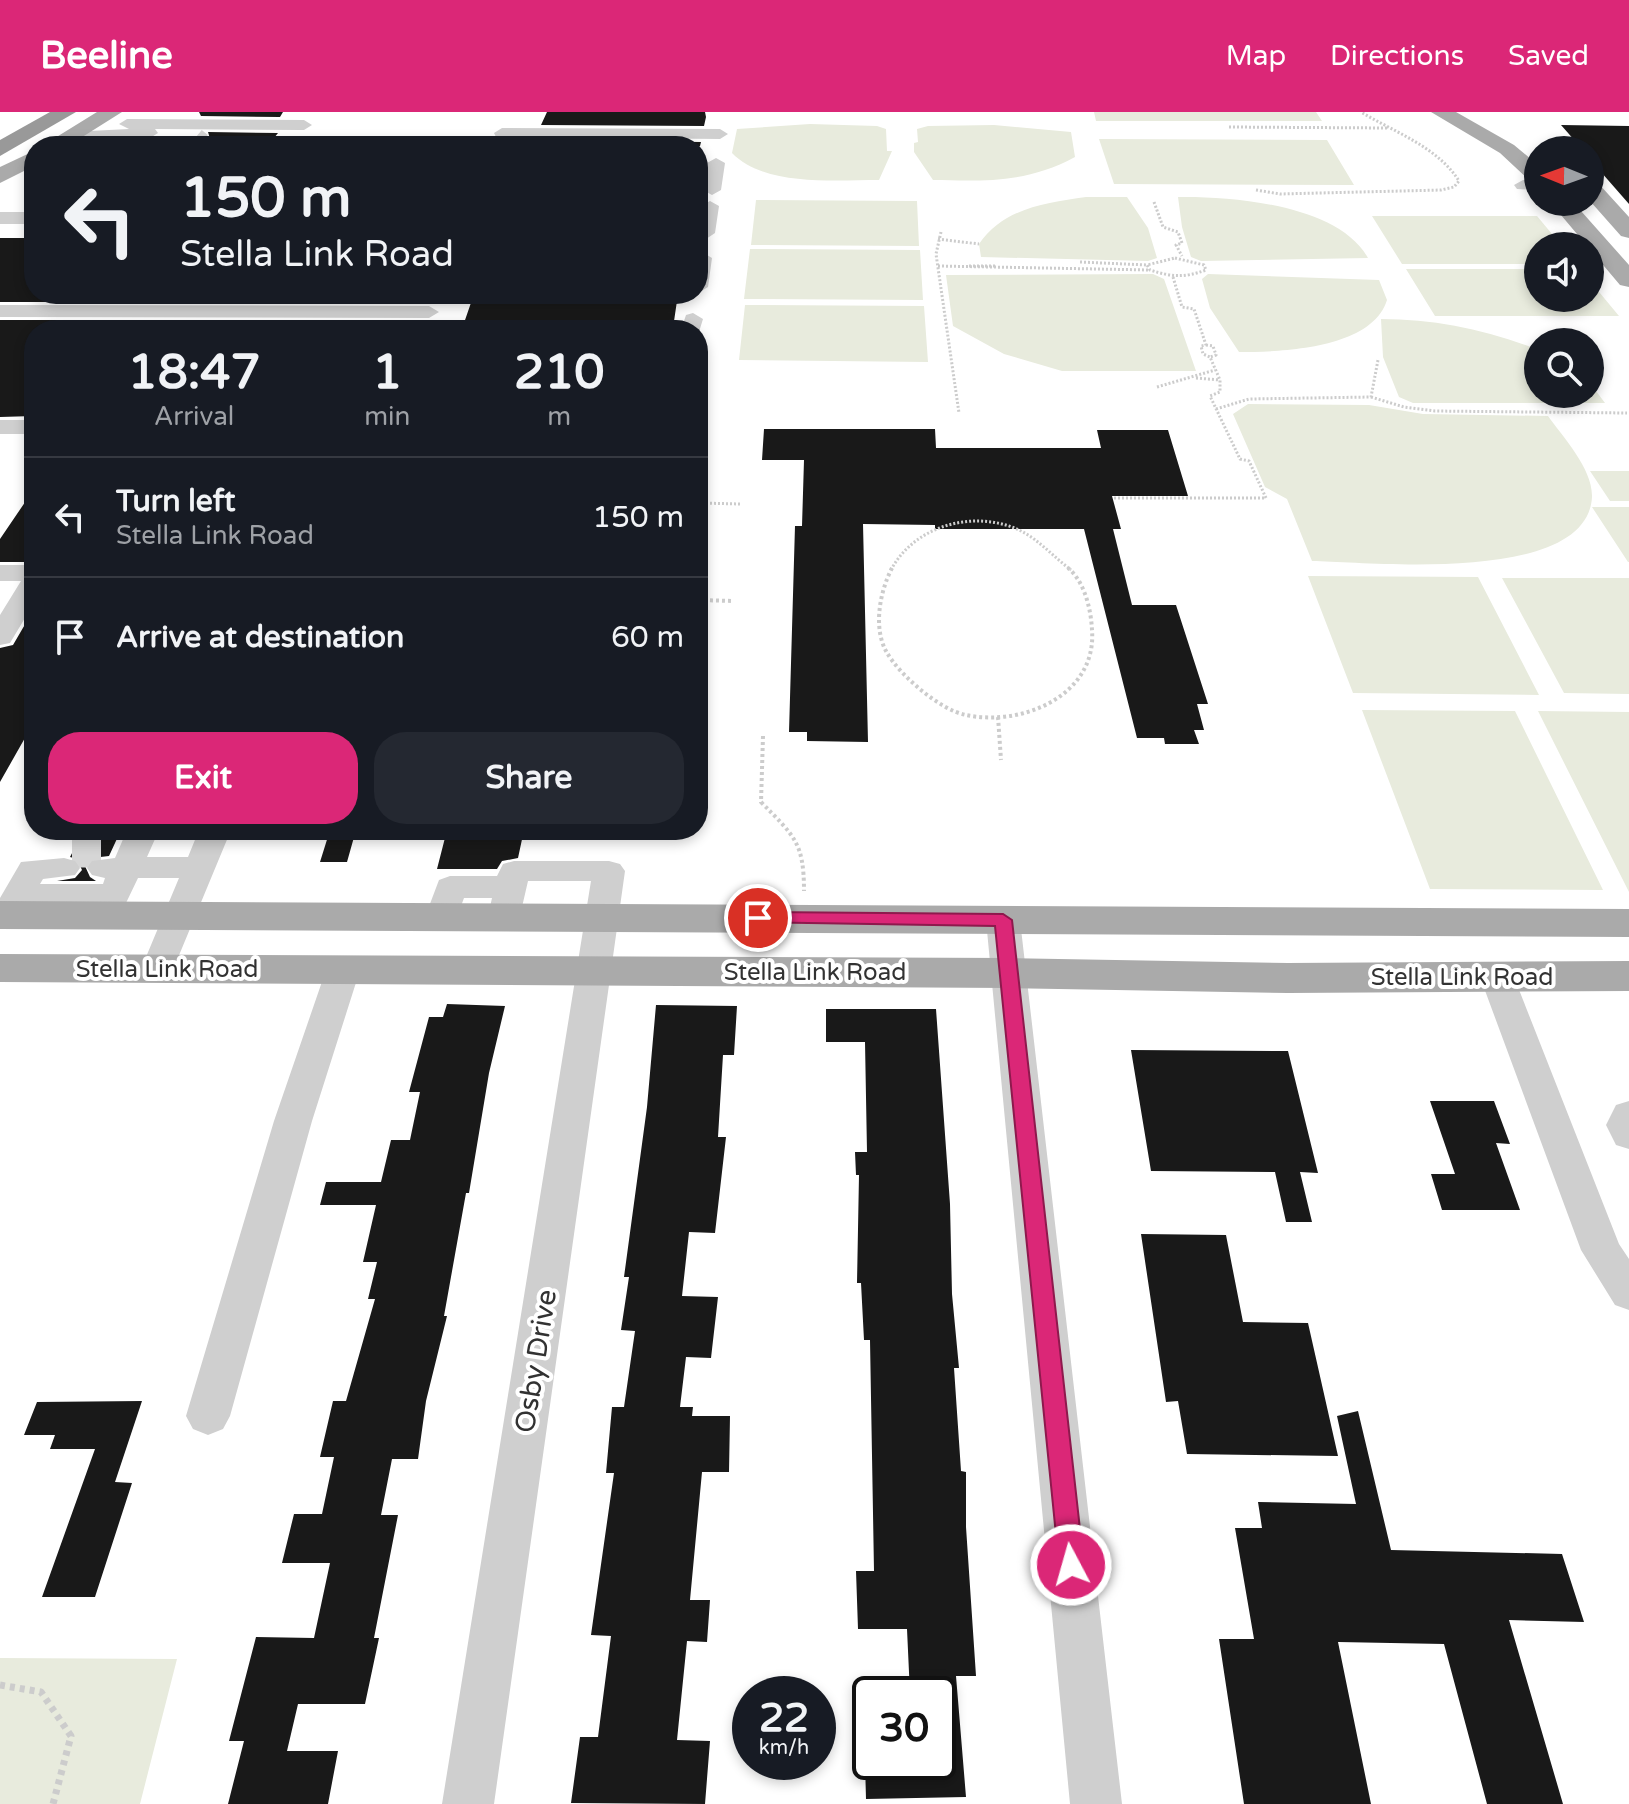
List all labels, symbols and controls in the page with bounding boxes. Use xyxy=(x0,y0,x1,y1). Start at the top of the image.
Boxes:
text: Beeline xyxy=(40,33,173,79)
text: Map xyxy=(1226,39,1286,73)
text: Directions xyxy=(1330,39,1464,73)
text: Saved xyxy=(1508,39,1589,73)
north arrow xyxy=(1524,136,1604,216)
map controls xyxy=(1524,136,1604,408)
text: 150 m xyxy=(180,165,351,232)
icon: left xyxy=(48,168,152,272)
button: sound xyxy=(1524,232,1604,312)
text: Stella Link Road xyxy=(180,233,454,276)
button: search xyxy=(1524,328,1604,408)
text: 18:47 xyxy=(128,344,261,402)
text: 1 xyxy=(372,344,402,402)
text: 210 xyxy=(514,344,604,402)
text: Arrival xyxy=(154,401,234,432)
text: min xyxy=(364,401,410,432)
text: m xyxy=(547,401,571,432)
text: Turn left xyxy=(116,483,235,520)
icon: left xyxy=(48,495,92,539)
text: 150 m xyxy=(592,499,684,536)
text: Stella Link Road xyxy=(116,520,314,551)
icon: arrive xyxy=(48,615,92,659)
text: Arrive at destination xyxy=(116,619,404,656)
text: 60 m xyxy=(611,619,684,656)
button: Exit xyxy=(48,732,358,824)
button: Share xyxy=(374,732,684,824)
pin xyxy=(724,884,792,952)
icon: arrive xyxy=(736,896,780,940)
street label: Stella Link Road xyxy=(76,955,258,984)
street label: Stella Link Road xyxy=(724,958,906,987)
street label: Stella Link Road xyxy=(1371,963,1553,992)
street label: Osby Drive xyxy=(508,1287,564,1435)
position arrow xyxy=(1029,1523,1113,1607)
speed limit sign: 30 xyxy=(852,1676,956,1780)
text: 22 xyxy=(759,1694,809,1742)
text: km/h xyxy=(759,1736,809,1760)

